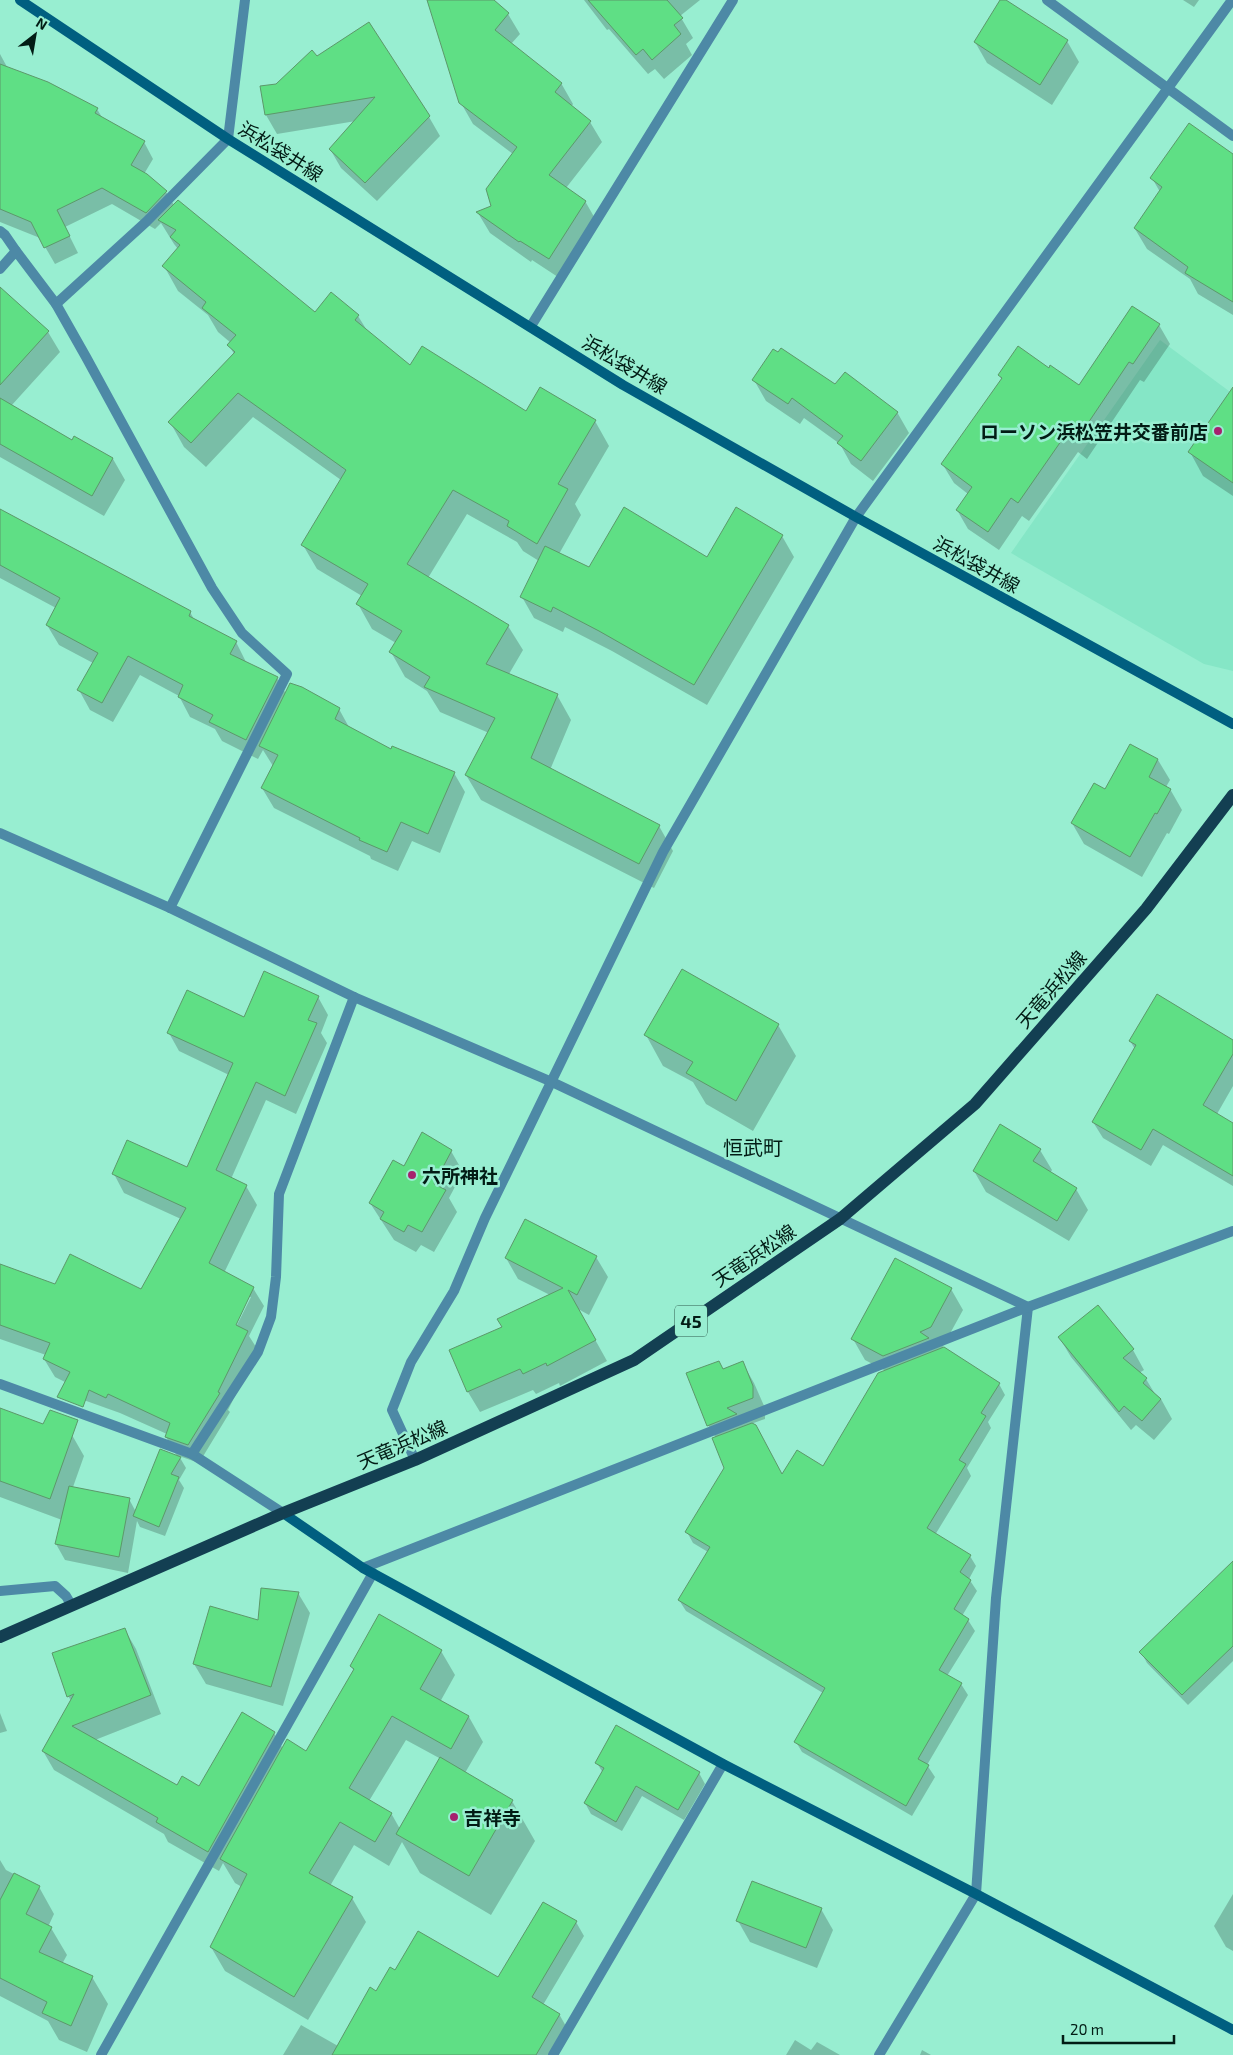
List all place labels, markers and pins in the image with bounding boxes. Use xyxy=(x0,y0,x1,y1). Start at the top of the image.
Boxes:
place label: ローソン浜松笠井交番前店 xyxy=(980,420,1208,443)
marker: ローソン浜松笠井交番前店 xyxy=(1212,425,1224,437)
place label: 六所神社 xyxy=(422,1164,498,1187)
marker: 六所神社 xyxy=(406,1169,418,1181)
place label: 吉祥寺 xyxy=(464,1806,521,1829)
marker: 吉祥寺 xyxy=(448,1811,460,1823)

